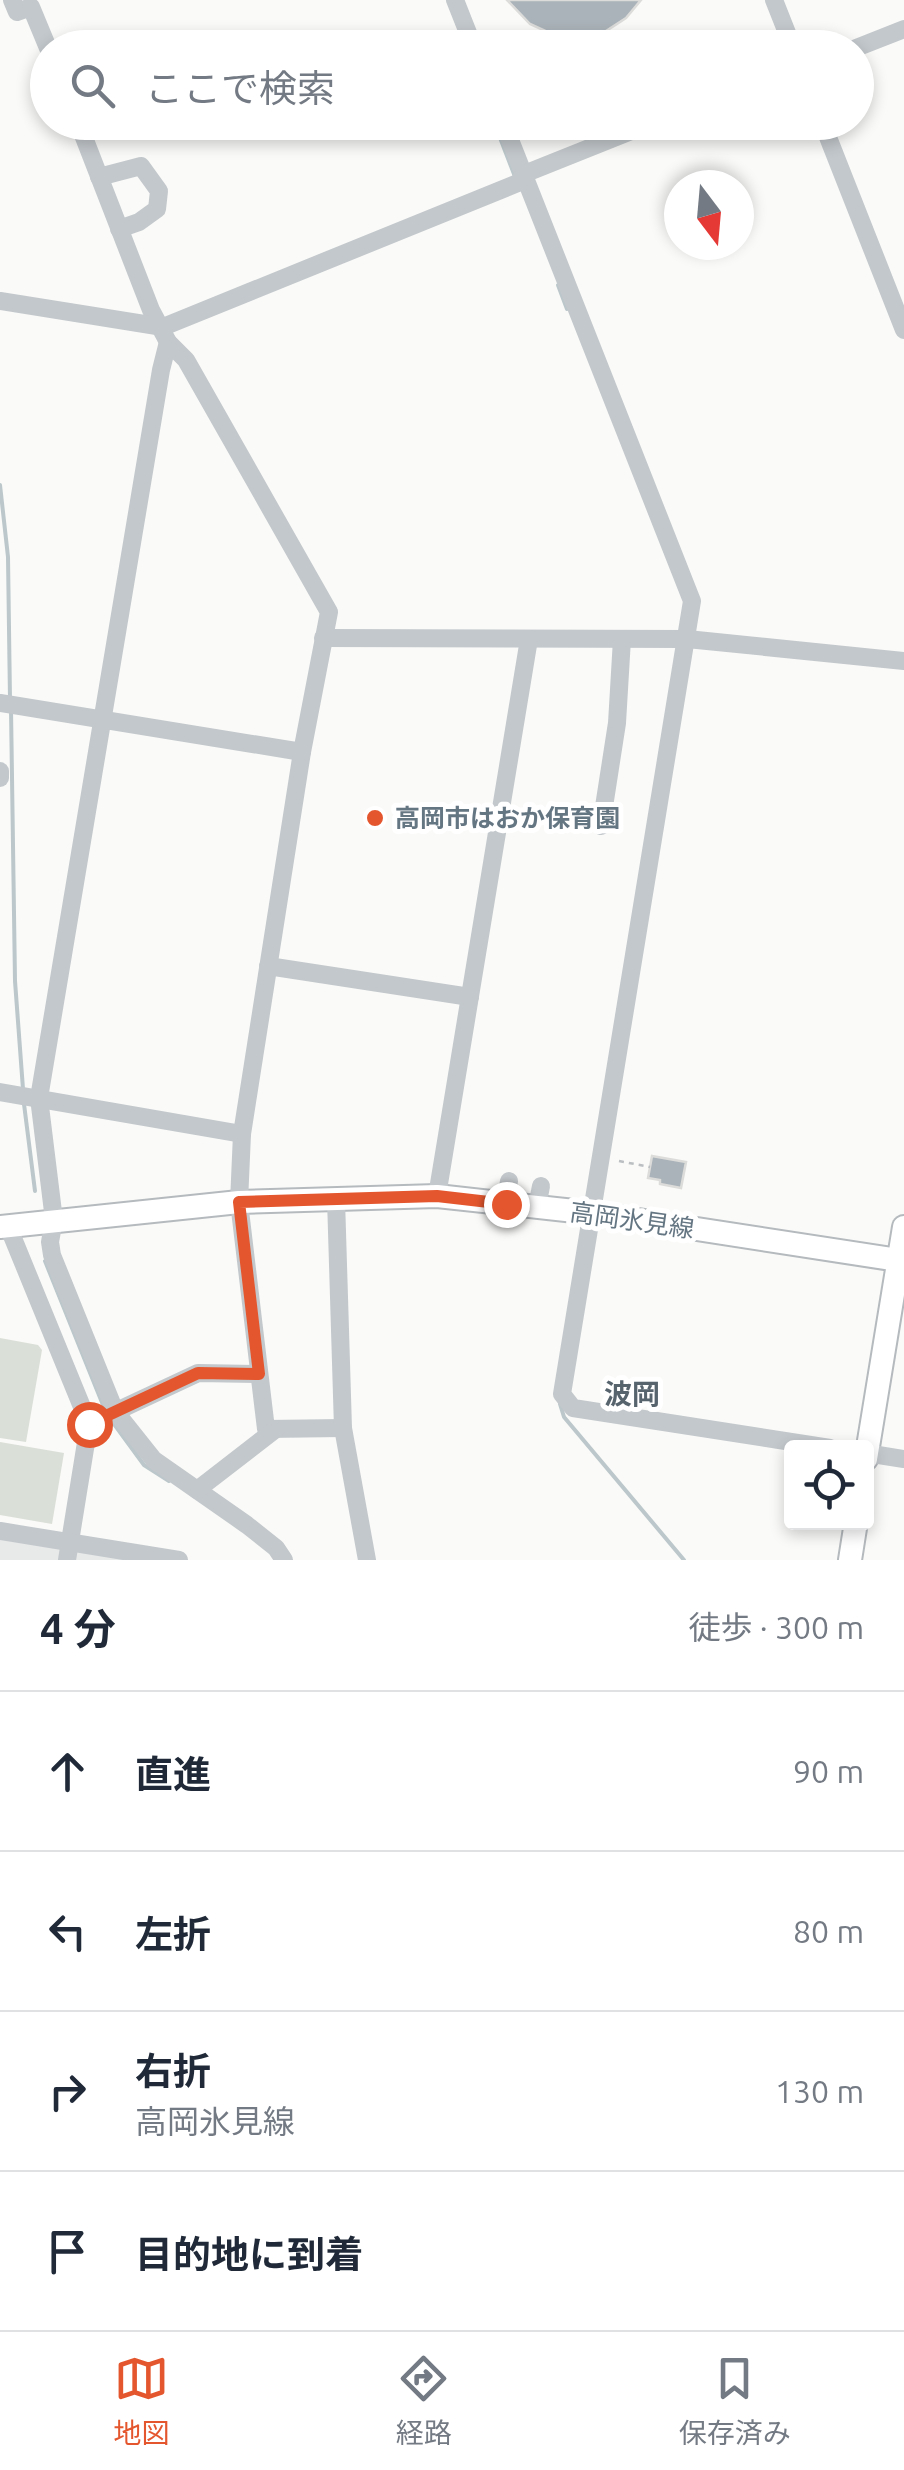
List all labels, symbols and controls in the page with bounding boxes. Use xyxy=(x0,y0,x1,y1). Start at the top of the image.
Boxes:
search box xyxy=(30,30,874,140)
icon: search xyxy=(65,58,120,113)
text: ここで検索 xyxy=(145,67,335,109)
north arrow xyxy=(664,170,754,260)
place label: 高岡市はおか保育園 xyxy=(395,804,620,832)
marker: 高岡市はおか保育園 xyxy=(364,807,386,829)
route end xyxy=(484,1182,530,1228)
street label: 高岡氷見線 xyxy=(568,1197,696,1243)
district label: 波岡 xyxy=(604,1378,660,1409)
route start xyxy=(67,1402,113,1448)
map controls xyxy=(784,1440,874,1530)
button: locate xyxy=(784,1440,874,1530)
text: 4 分 xyxy=(40,1605,116,1652)
text: 徒歩 · 300 m xyxy=(688,1609,864,1645)
icon: ahead xyxy=(40,1744,95,1799)
text: 直進 xyxy=(135,1753,211,1795)
text: 90 m xyxy=(793,1753,864,1789)
icon: left xyxy=(40,1904,95,1959)
text: 左折 xyxy=(135,1913,211,1955)
text: 80 m xyxy=(793,1913,864,1949)
text: 右折 xyxy=(135,2050,211,2092)
icon: right xyxy=(40,2064,95,2119)
text: 130 m xyxy=(775,2073,864,2109)
text: 高岡氷見線 xyxy=(135,2103,295,2139)
icon: arrive xyxy=(40,2224,95,2279)
text: 目的地に到着 xyxy=(135,2233,363,2275)
tab: 地図 xyxy=(113,2351,169,2451)
tab: 経路 xyxy=(396,2351,452,2451)
tab: 保存済み xyxy=(679,2351,791,2451)

